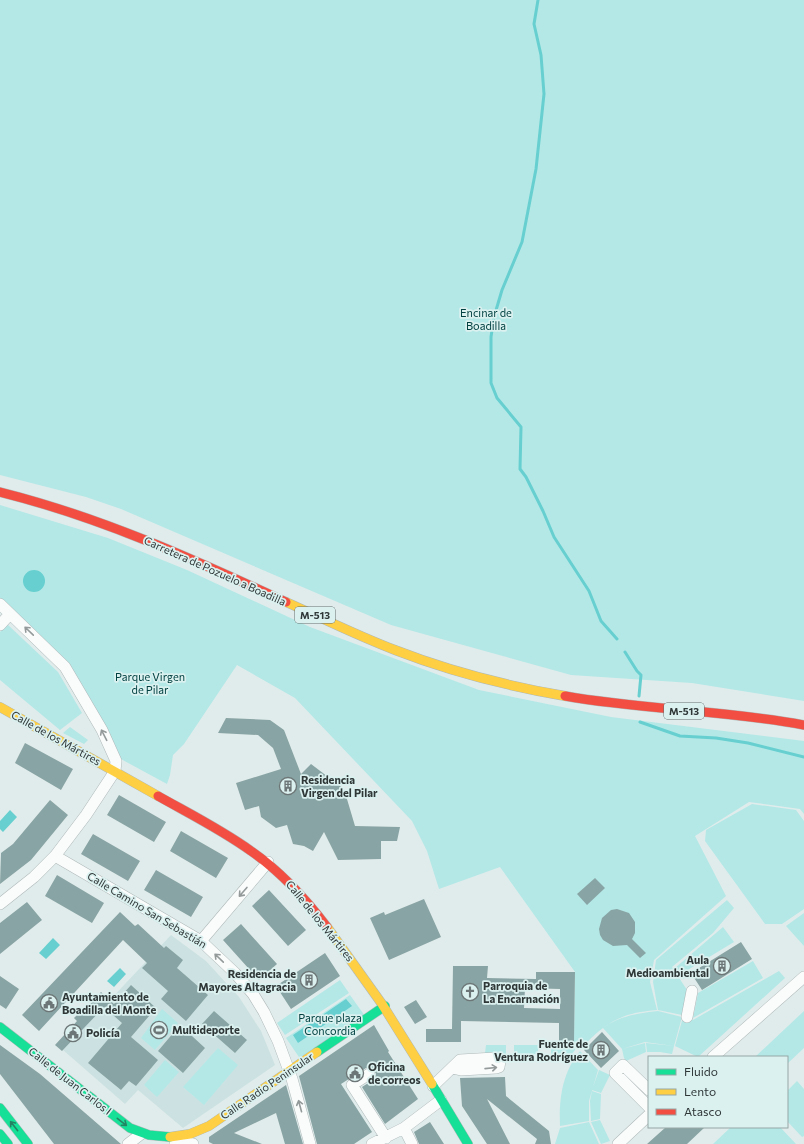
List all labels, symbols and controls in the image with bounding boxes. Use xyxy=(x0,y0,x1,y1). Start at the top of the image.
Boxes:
park label: Encinar de Boadilla xyxy=(460,306,512,332)
street label: Carretera de Pozuelo a Boadilla xyxy=(142,533,288,608)
road number: M-513 xyxy=(295,607,335,623)
one-way arrow xyxy=(24,626,34,636)
park label: Parque Virgen de Pilar xyxy=(115,670,185,696)
road number: M-513 xyxy=(664,703,704,719)
street label: Calle de los Mártires xyxy=(9,708,103,768)
one-way arrow xyxy=(100,729,108,741)
place label: Residencia Virgen del Pilar xyxy=(301,773,378,799)
building icon: Residencia Virgen del Pilar xyxy=(278,776,298,796)
street label: Calle Camino San Sebastián xyxy=(85,869,209,950)
street label: Calle de los Mártires xyxy=(284,878,357,964)
one-way arrow xyxy=(239,887,248,897)
one-way arrow xyxy=(214,953,224,963)
place label: Aula Medioambiental xyxy=(626,953,709,979)
building icon: Aula Medioambiental xyxy=(712,956,732,976)
place label: Residencia de Mayores Altagracia xyxy=(198,967,296,993)
building icon: Residencia de Mayores Altagracia xyxy=(299,970,319,990)
place label: Parroquia de La Encarnación xyxy=(483,979,559,1005)
church icon: Parroquia de La Encarnación xyxy=(460,982,480,1002)
place label: Ayuntamiento de Boadilla del Monte xyxy=(62,990,156,1016)
public building icon: Ayuntamiento de Boadilla del Monte xyxy=(39,993,59,1013)
park label: Parque plaza Concordia xyxy=(298,1011,362,1037)
sports icon: Multideporte xyxy=(149,1020,169,1040)
public building icon: Policía xyxy=(63,1023,83,1043)
place label: Multideporte xyxy=(172,1023,240,1036)
place label: Policía xyxy=(86,1026,120,1039)
place label: Fuente de Ventura Rodríguez xyxy=(494,1037,588,1063)
building icon: Fuente de Ventura Rodríguez xyxy=(591,1040,611,1060)
street label: Calle de Juan Carlos I xyxy=(26,1044,114,1118)
street label: Calle Radio Peninsular xyxy=(218,1049,316,1122)
legend xyxy=(648,1056,788,1128)
place label: Oficina de correos xyxy=(368,1060,421,1086)
public building icon: Oficina de correos xyxy=(345,1063,365,1083)
one-way arrow xyxy=(484,1064,497,1072)
text: Fluido xyxy=(684,1064,718,1078)
text: Lento xyxy=(684,1084,716,1098)
one-way arrow xyxy=(296,1100,303,1113)
text: Atasco xyxy=(684,1104,722,1118)
one-way arrow xyxy=(117,1118,128,1126)
one-way arrow xyxy=(10,1120,18,1131)

